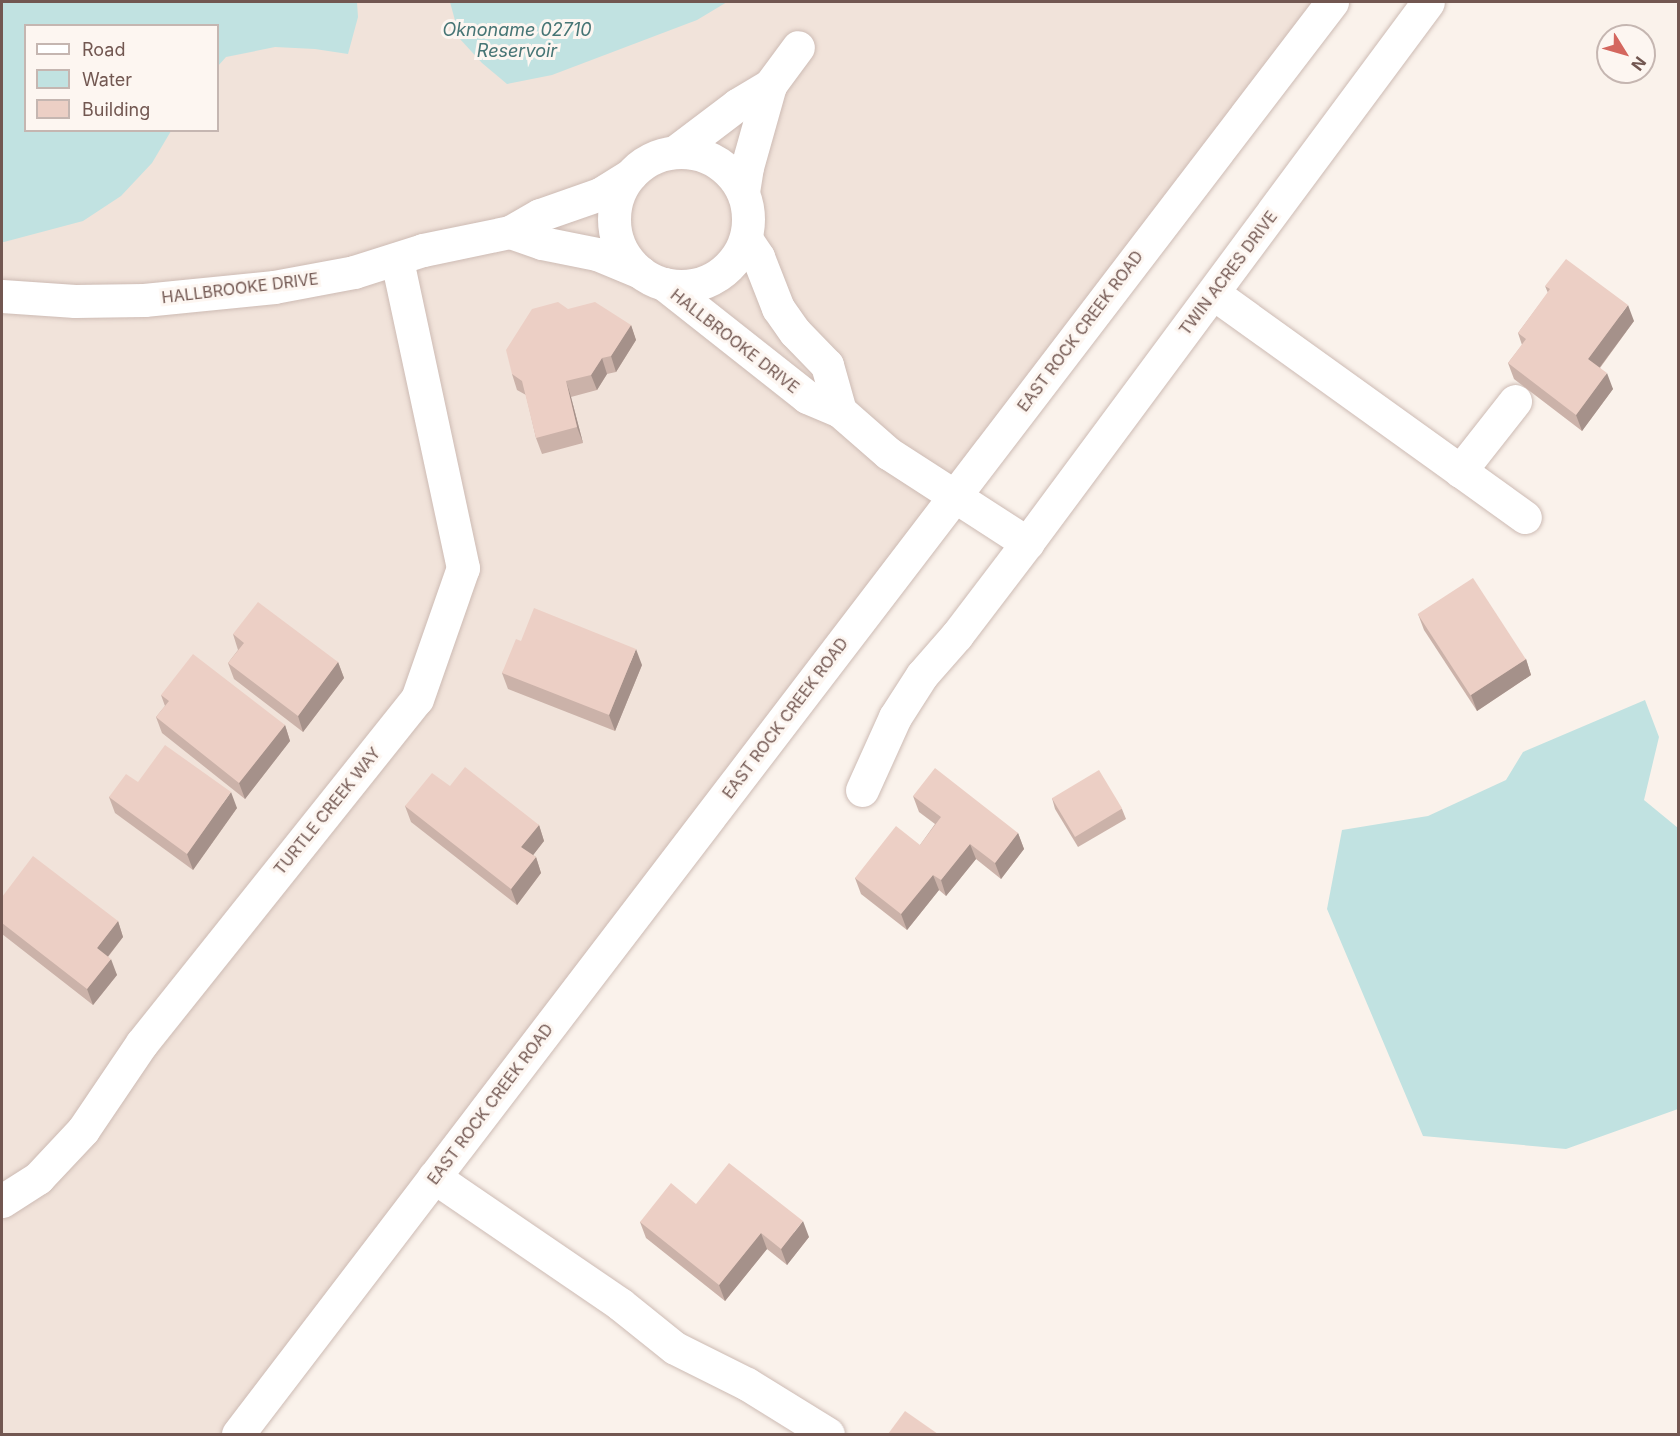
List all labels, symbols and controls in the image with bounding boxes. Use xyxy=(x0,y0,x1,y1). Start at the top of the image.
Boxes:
water label: Oknoname 02710 Reservoir xyxy=(442,20,592,63)
legend xyxy=(24,24,219,132)
north arrow xyxy=(1596,24,1656,84)
text: Road xyxy=(82,39,125,60)
text: N xyxy=(1627,53,1650,75)
text: Water xyxy=(82,69,132,90)
text: Building xyxy=(82,99,150,120)
street label: TWIN ACRES DRIVE xyxy=(1175,207,1281,339)
street label: EAST ROCK CREEK ROAD xyxy=(1013,247,1147,415)
street label: HALLBROOKE DRIVE xyxy=(160,269,320,307)
street label: HALLBROOKE DRIVE xyxy=(667,285,803,397)
street label: EAST ROCK CREEK ROAD xyxy=(718,634,852,802)
street label: TURTLE CREEK WAY xyxy=(270,744,384,878)
street label: EAST ROCK CREEK ROAD xyxy=(423,1020,557,1188)

